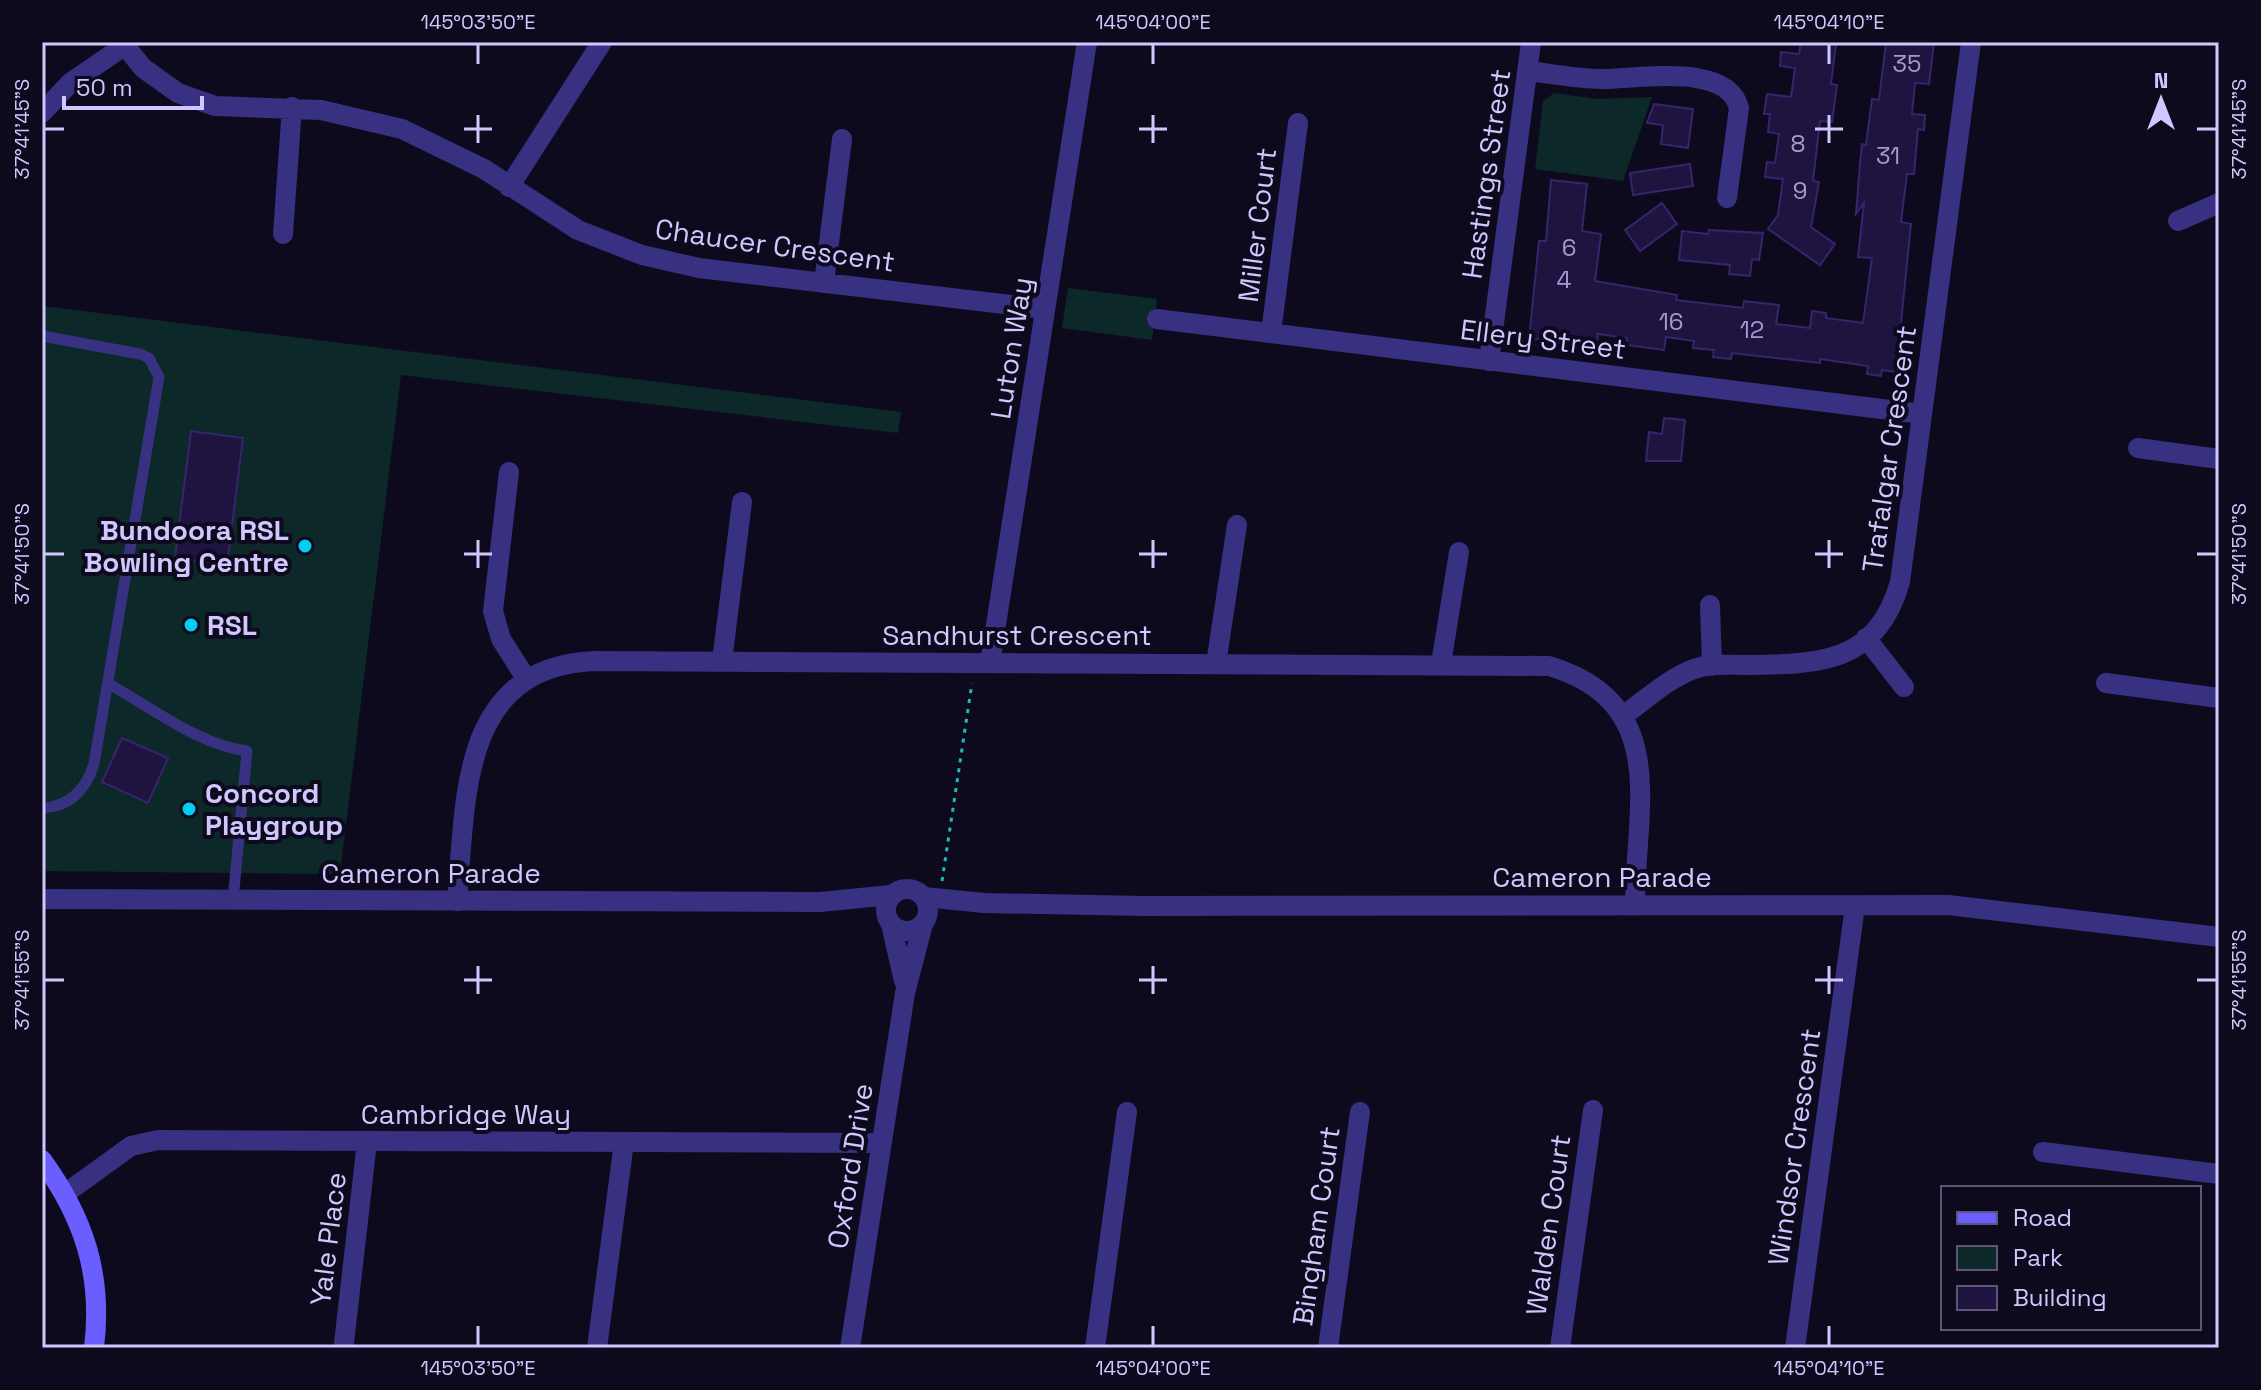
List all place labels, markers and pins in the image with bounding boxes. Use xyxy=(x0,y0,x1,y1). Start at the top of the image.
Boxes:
place label: Bundoora RSL Bowling Centre xyxy=(84,512,289,580)
marker: Bundoora RSL Bowling Centre xyxy=(296,537,314,555)
place label: RSL xyxy=(207,607,257,643)
marker: RSL xyxy=(182,616,200,634)
place label: Concord Playgroup xyxy=(205,775,343,843)
marker: Concord Playgroup xyxy=(180,800,198,818)

